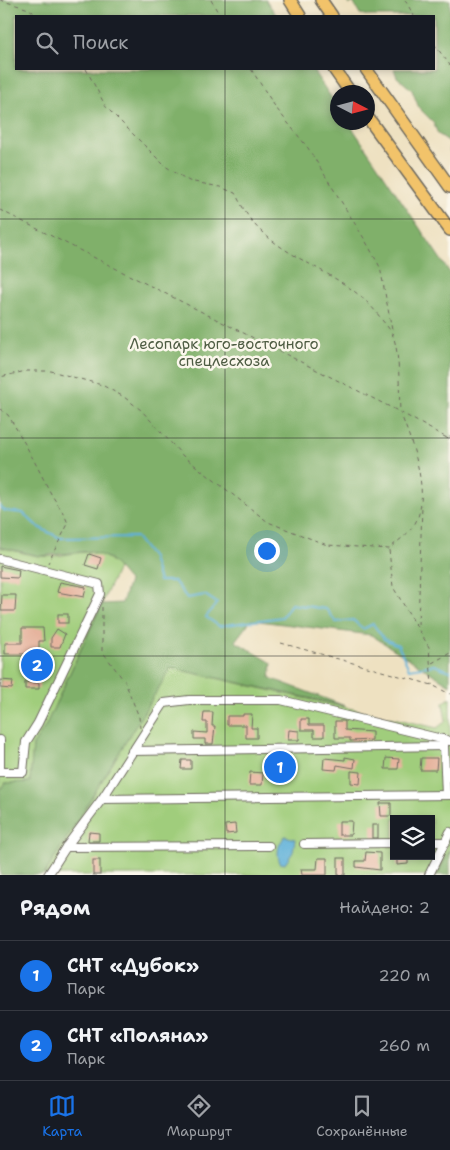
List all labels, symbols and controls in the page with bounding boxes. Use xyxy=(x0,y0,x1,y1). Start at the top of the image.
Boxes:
search box xyxy=(15,15,435,70)
icon: search xyxy=(33,29,61,57)
text: Поиск xyxy=(73,30,128,55)
north arrow xyxy=(330,85,375,130)
park label: Лесопарк юго-восточного спецлесхоза xyxy=(129,334,319,371)
your location xyxy=(254,538,280,564)
pin: 2 xyxy=(21,646,53,684)
pin: 1 xyxy=(264,748,296,786)
map controls xyxy=(390,815,435,860)
button: layers xyxy=(390,815,435,860)
text: Рядом xyxy=(20,894,90,922)
text: Найдено: 2 xyxy=(339,897,430,918)
text: СНТ «Дубок» xyxy=(67,953,199,978)
text: 1 xyxy=(32,965,40,986)
text: 220 m xyxy=(378,965,430,986)
text: Парк xyxy=(67,978,105,999)
text: СНТ «Поляна» xyxy=(67,1023,209,1048)
text: 2 xyxy=(30,1035,42,1056)
text: 260 m xyxy=(378,1035,430,1056)
text: Парк xyxy=(67,1048,105,1069)
tab: Карта xyxy=(42,1092,82,1140)
tab: Маршрут xyxy=(167,1092,232,1140)
tab: Сохранённые xyxy=(316,1092,408,1140)

